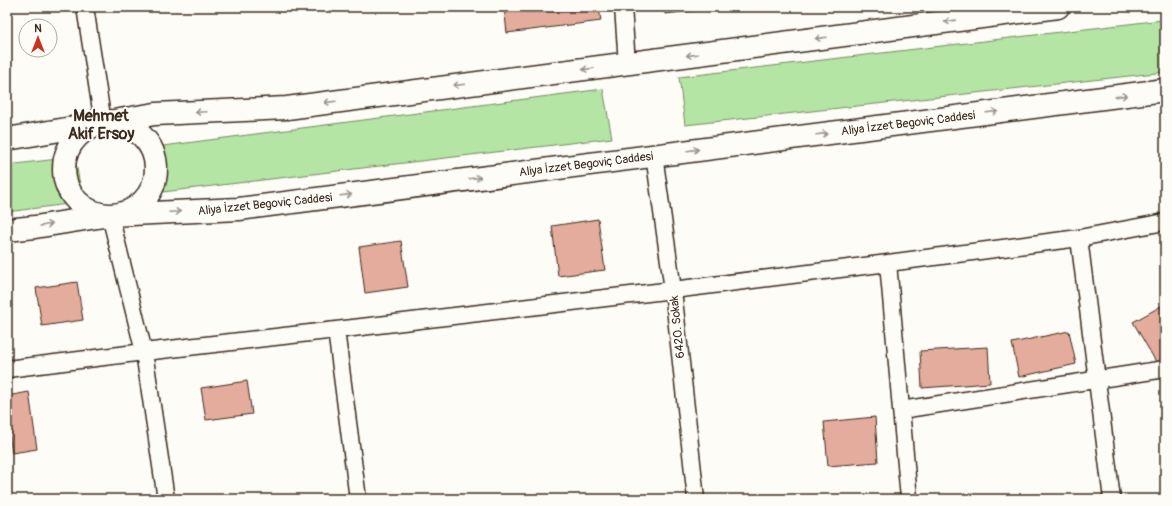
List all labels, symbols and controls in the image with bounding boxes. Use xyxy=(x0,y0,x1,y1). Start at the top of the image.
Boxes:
one-way arrow xyxy=(944,17,957,25)
north arrow xyxy=(18,18,58,58)
text: N xyxy=(34,22,42,35)
one-way arrow xyxy=(815,34,828,42)
one-way arrow xyxy=(686,51,699,59)
one-way arrow xyxy=(582,65,595,72)
one-way arrow xyxy=(453,81,466,89)
one-way arrow xyxy=(1114,92,1127,100)
one-way arrow xyxy=(324,98,337,106)
district label: Mehmet Akif Ersoy xyxy=(68,106,134,144)
street label: Aliya İzzet Begoviç Caddesi xyxy=(840,107,976,139)
one-way arrow xyxy=(195,108,208,116)
one-way arrow xyxy=(985,108,998,116)
one-way arrow xyxy=(815,130,828,138)
one-way arrow xyxy=(686,146,699,154)
street label: Aliya İzzet Begoviç Caddesi xyxy=(518,148,654,180)
one-way arrow xyxy=(468,174,481,182)
street label: Aliya İzzet Begoviç Caddesi xyxy=(197,189,333,219)
one-way arrow xyxy=(339,191,352,199)
one-way arrow xyxy=(168,208,181,216)
one-way arrow xyxy=(39,221,52,229)
street label: 6420. Sokak xyxy=(667,295,688,359)

